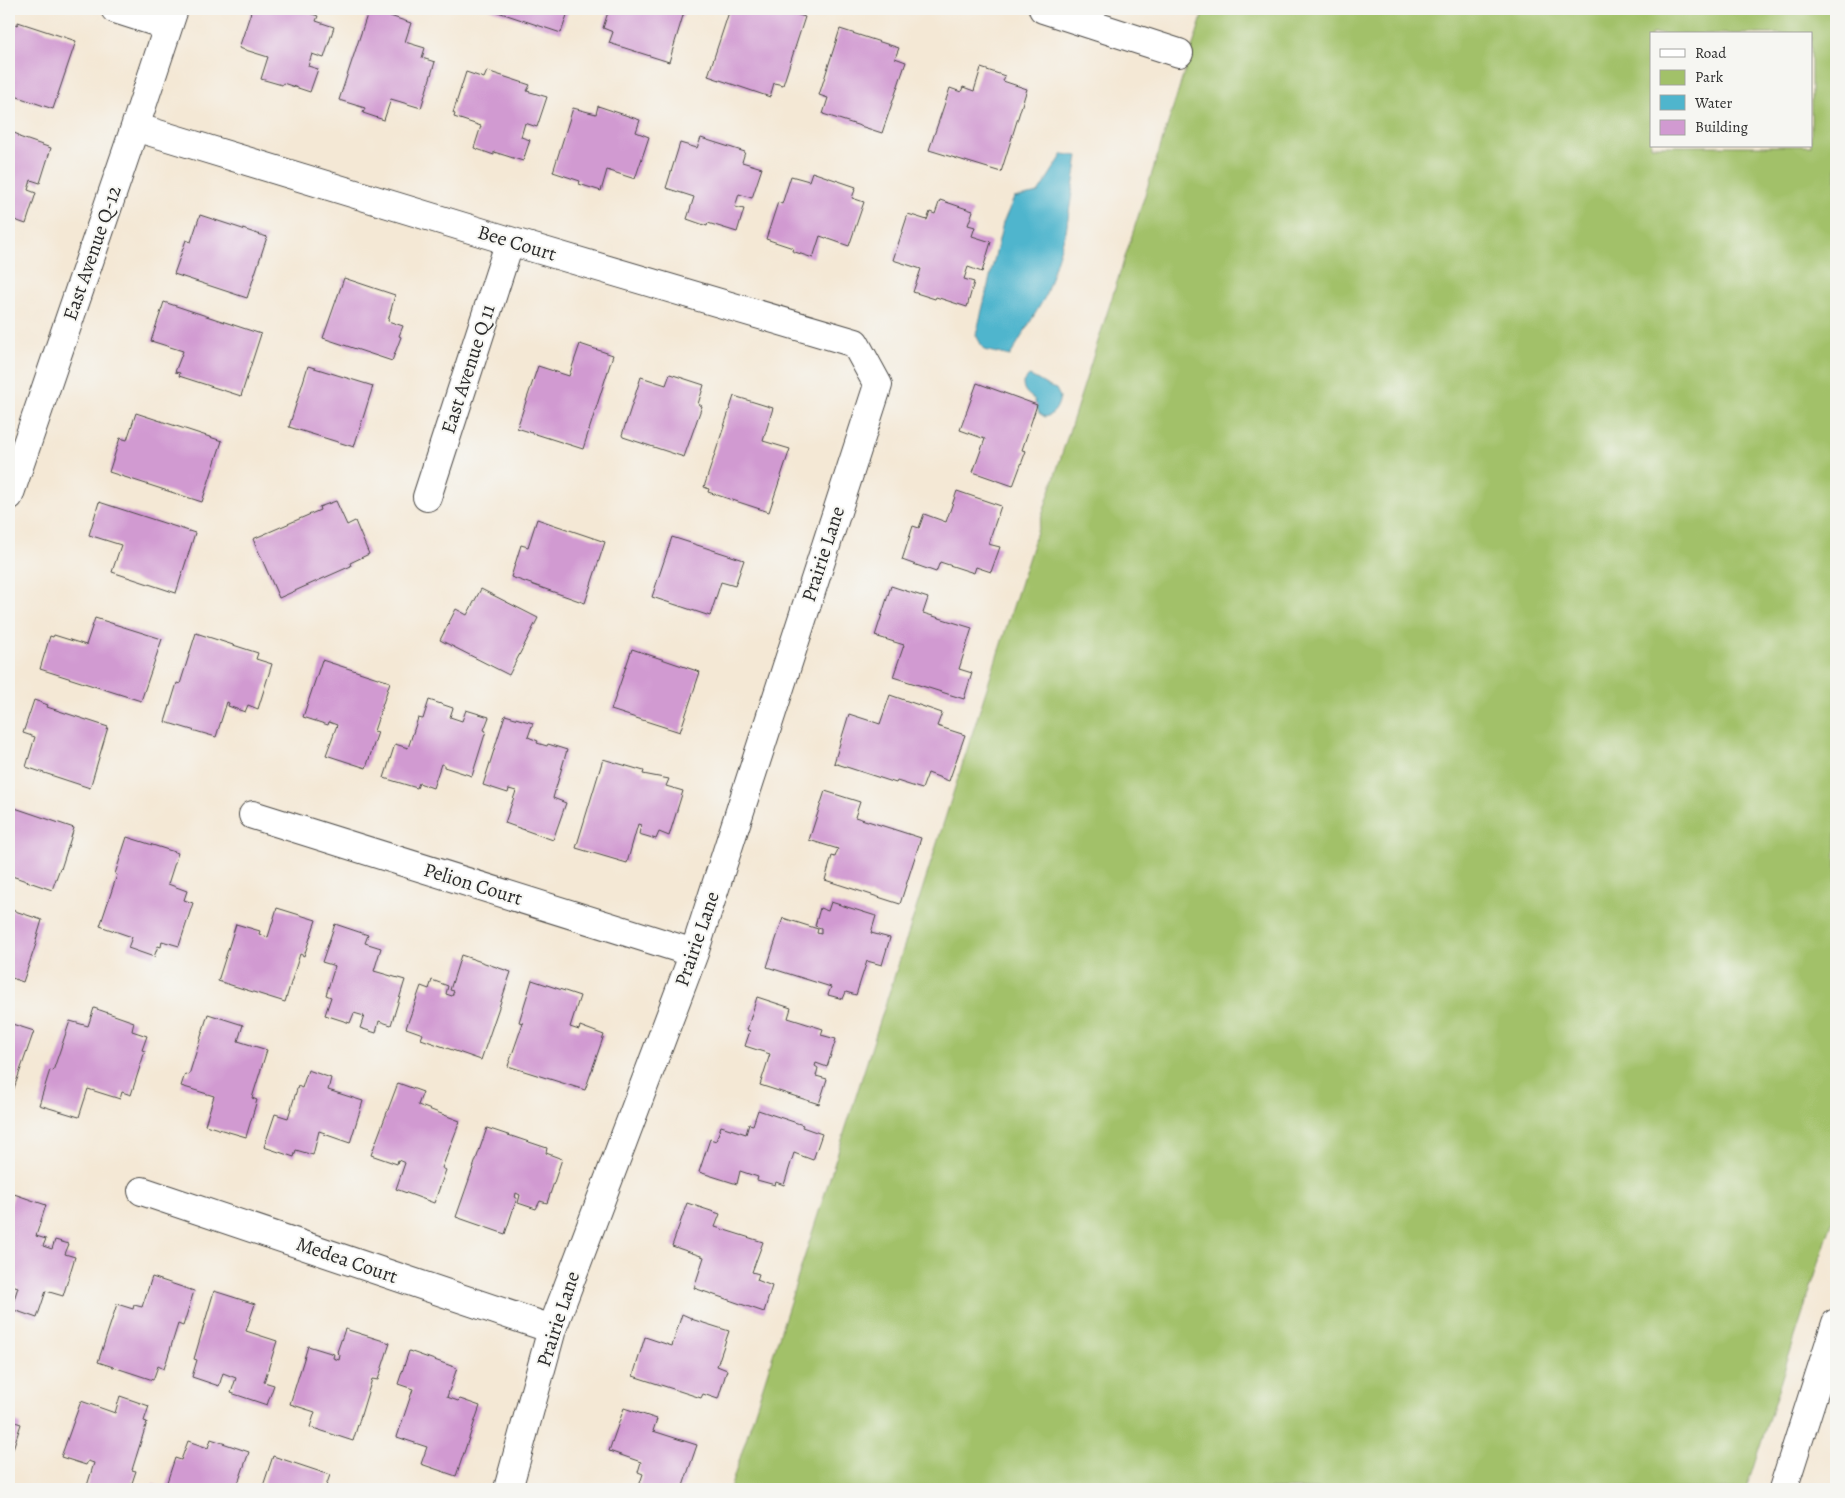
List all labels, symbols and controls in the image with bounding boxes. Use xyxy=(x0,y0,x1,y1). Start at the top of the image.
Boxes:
legend xyxy=(1650,32,1812,148)
text: Road xyxy=(1695,43,1727,63)
text: Park xyxy=(1695,67,1724,87)
text: Water xyxy=(1694,93,1732,113)
text: Building xyxy=(1695,117,1748,137)
street label: East Avenue Q-12 xyxy=(56,182,128,324)
street label: Bee Court xyxy=(474,218,560,268)
street label: East Avenue Q 11 xyxy=(434,301,502,437)
street label: Prairie Lane xyxy=(795,503,851,605)
street label: Pelion Court xyxy=(420,856,526,912)
street label: Prairie Lane xyxy=(668,888,726,990)
street label: Medea Court xyxy=(293,1230,402,1290)
street label: Prairie Lane xyxy=(530,1268,586,1370)

